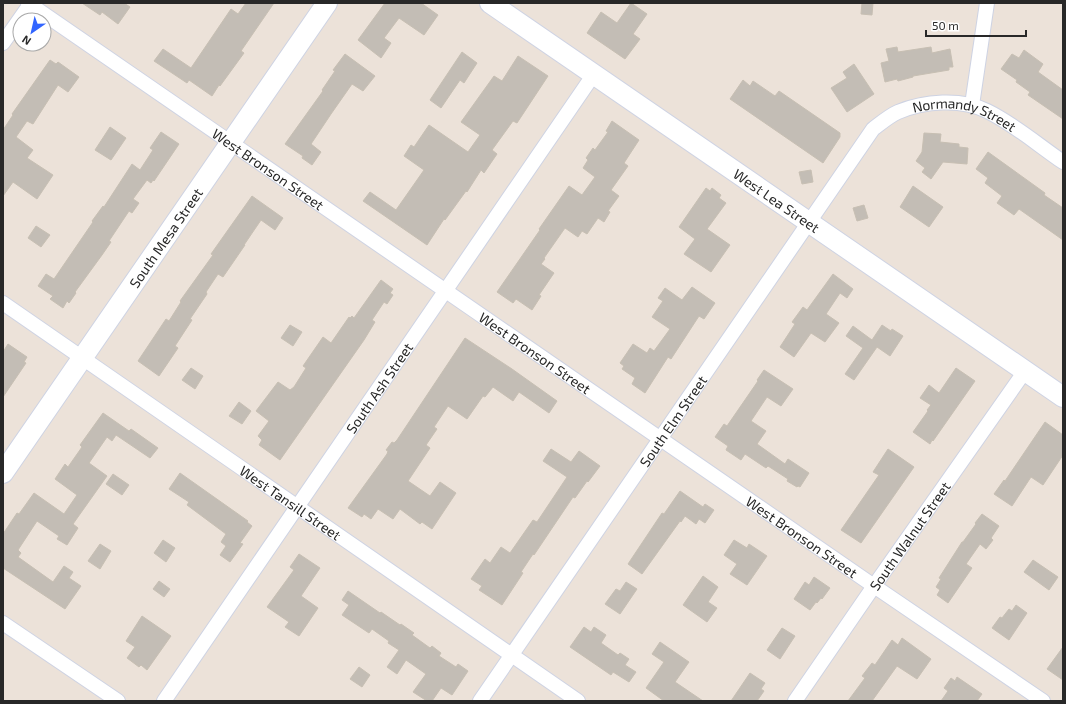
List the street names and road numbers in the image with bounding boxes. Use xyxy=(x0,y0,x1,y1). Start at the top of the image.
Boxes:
street label: Normandy Street xyxy=(911,94,1020,135)
street label: West Bronson Street xyxy=(209,124,327,213)
street label: West Lea Street xyxy=(730,165,823,236)
street label: South Mesa Street xyxy=(125,184,206,291)
street label: West Bronson Street xyxy=(476,308,594,397)
street label: South Ash Street xyxy=(342,339,416,436)
street label: South Elm Street xyxy=(635,372,710,470)
street label: West Tansill Street xyxy=(237,461,345,543)
street label: South Walnut Street xyxy=(865,478,953,593)
street label: West Bronson Street xyxy=(743,492,861,581)

